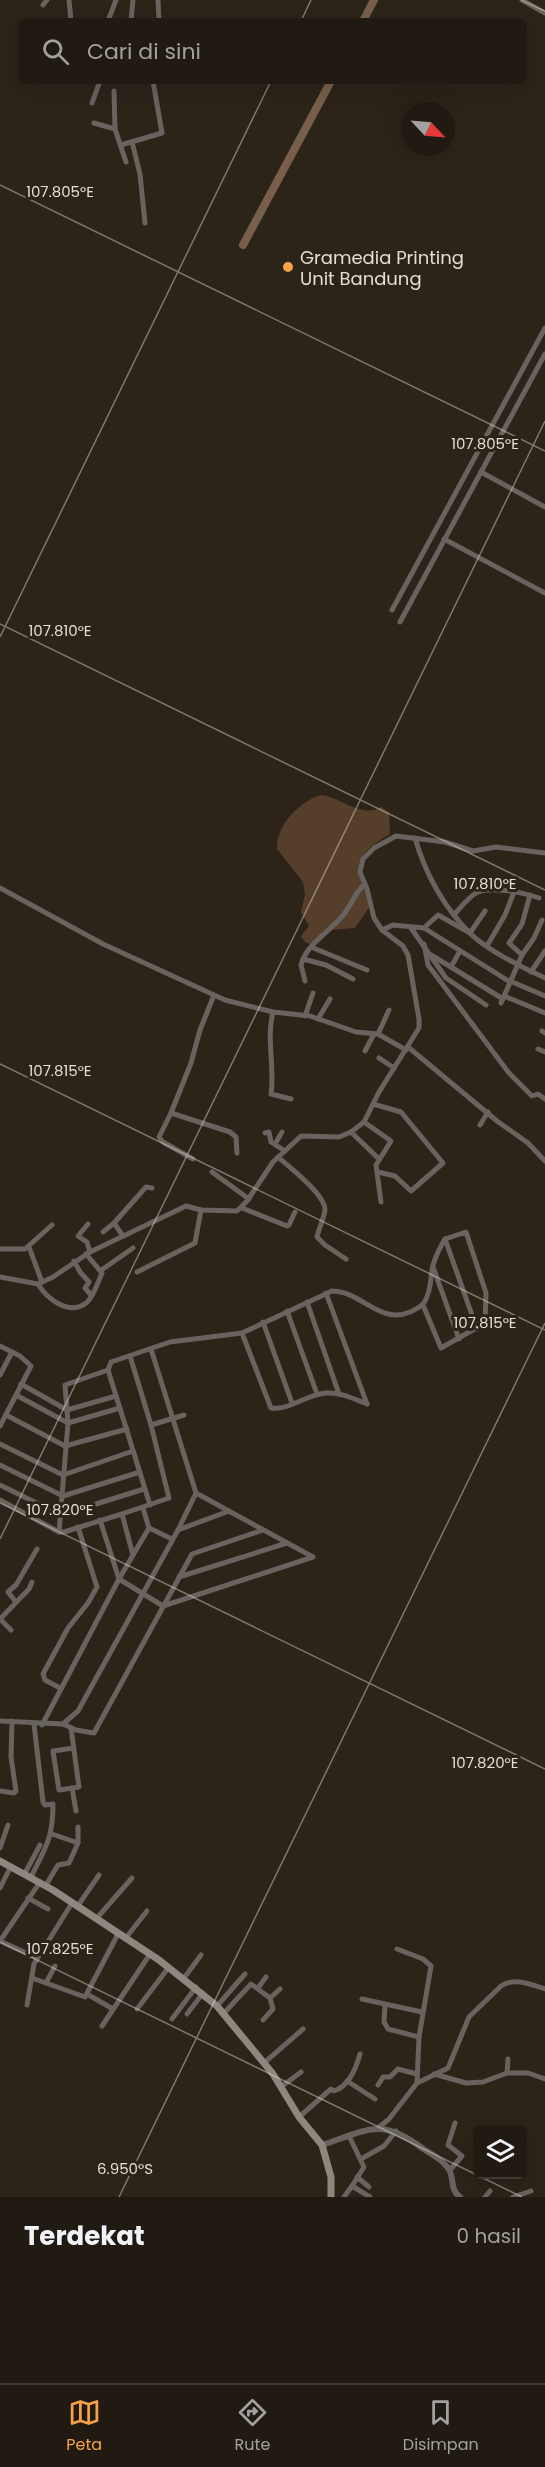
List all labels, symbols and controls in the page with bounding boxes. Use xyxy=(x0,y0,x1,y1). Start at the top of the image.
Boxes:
search box xyxy=(18,18,527,84)
icon: search xyxy=(39,35,72,68)
text: Cari di sini xyxy=(87,36,201,67)
north arrow xyxy=(401,102,455,156)
text: 107.805°E xyxy=(26,181,94,202)
place label: Gramedia Printing Unit Bandung xyxy=(300,245,464,291)
marker: Gramedia Printing Unit Bandung xyxy=(281,260,295,274)
text: 107.805°E xyxy=(451,433,519,454)
text: 107.810°E xyxy=(28,620,92,641)
text: 107.810°E xyxy=(453,873,517,894)
text: 107.815°E xyxy=(28,1060,92,1081)
text: 107.815°E xyxy=(453,1312,517,1333)
text: 107.820°E xyxy=(27,1499,93,1520)
text: 107.820°E xyxy=(452,1752,518,1773)
text: 107.825°E xyxy=(27,1938,93,1959)
map controls xyxy=(473,2125,527,2179)
button: layers xyxy=(473,2125,527,2179)
text: 6.950°S xyxy=(97,2158,153,2179)
text: Terdekat xyxy=(24,2218,144,2254)
text: 0 hasil xyxy=(457,2222,521,2250)
tab: Peta xyxy=(66,2396,102,2457)
tab: Rute xyxy=(235,2396,270,2457)
tab: Disimpan xyxy=(403,2396,479,2457)

